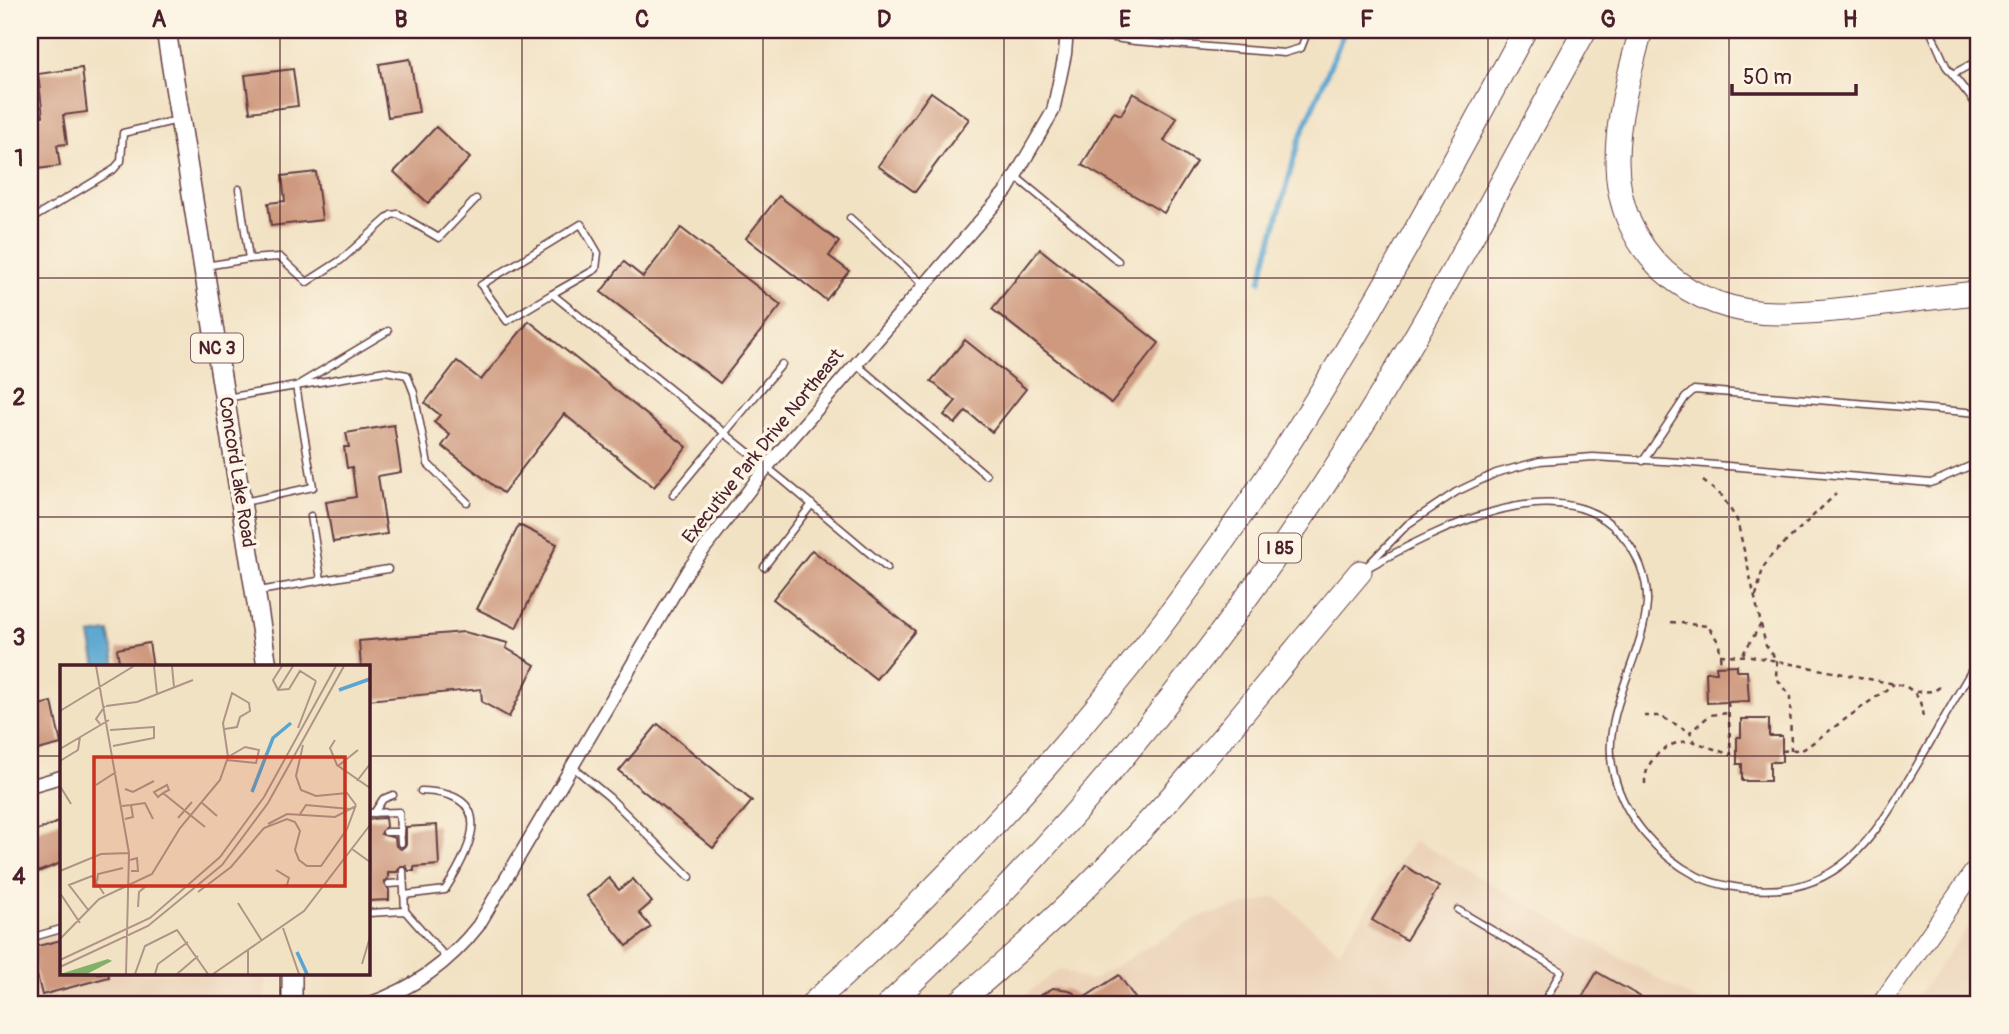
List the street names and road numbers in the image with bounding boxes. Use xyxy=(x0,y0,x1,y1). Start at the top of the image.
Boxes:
road number: NC 3 xyxy=(191,334,243,362)
street label: Executive Park Drive Northeast xyxy=(677,344,849,548)
street label: Concord Lake Road xyxy=(213,395,261,549)
road number: I 85 xyxy=(1259,534,1301,562)

